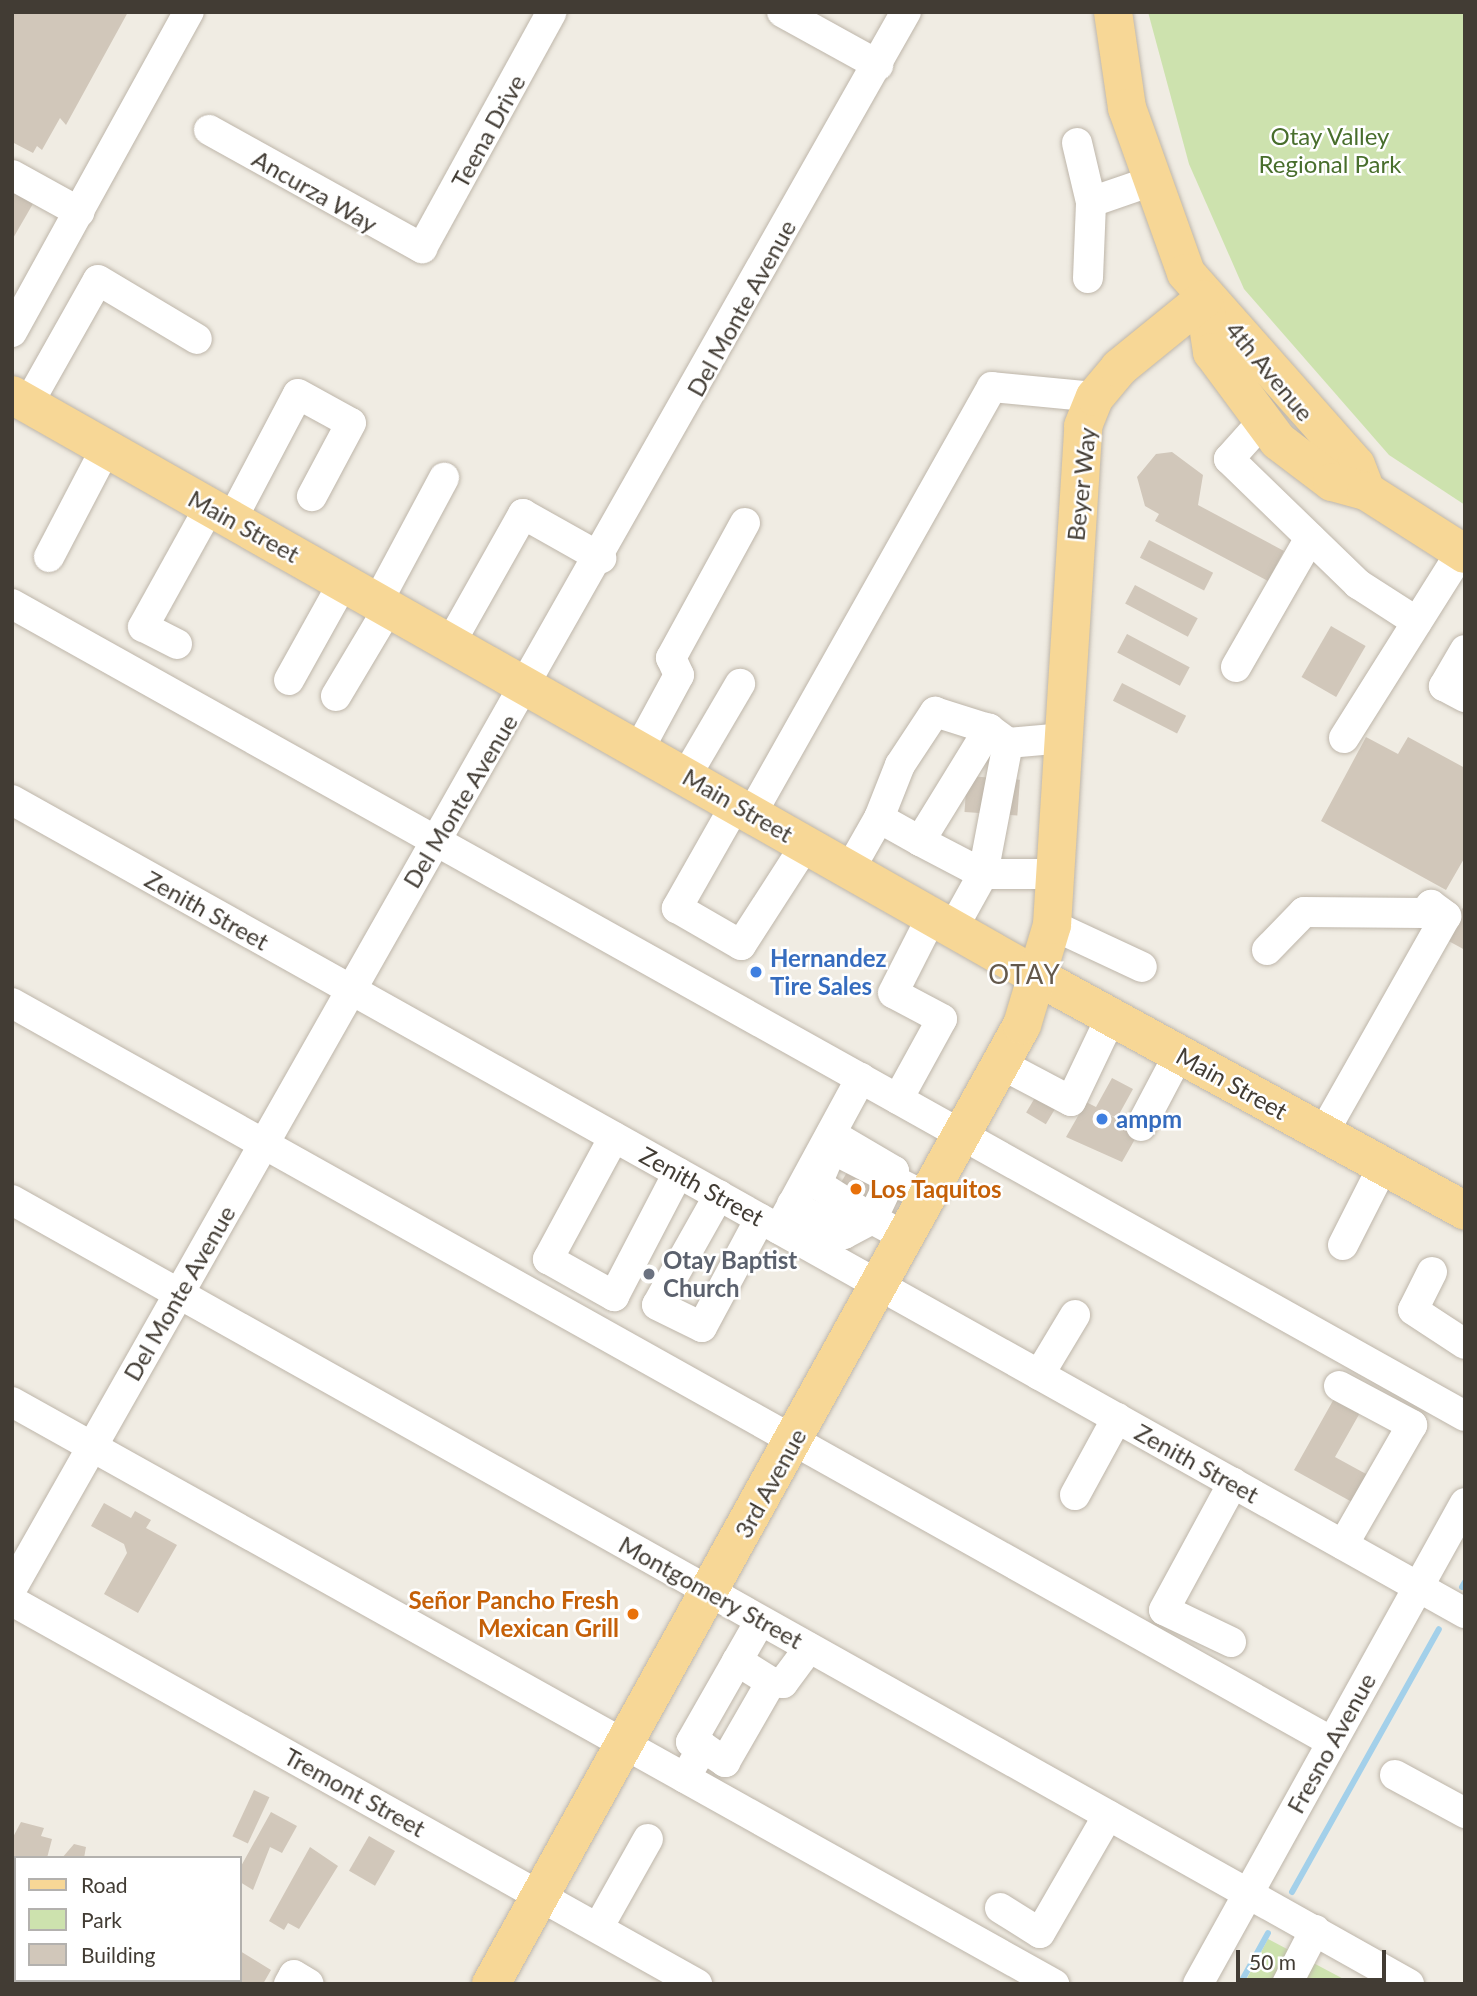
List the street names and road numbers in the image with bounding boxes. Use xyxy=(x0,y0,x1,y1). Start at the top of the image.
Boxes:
street label: Teena Drive xyxy=(445,69,531,193)
street label: Ancurza Way xyxy=(247,144,383,238)
street label: Del Monte Avenue xyxy=(680,214,802,402)
street label: 4th Avenue xyxy=(1220,315,1320,427)
street label: Beyer Way xyxy=(1061,425,1101,543)
street label: Main Street xyxy=(184,484,304,568)
street label: Del Monte Avenue xyxy=(397,709,523,893)
street label: Main Street xyxy=(678,762,798,848)
street label: Zenith Street xyxy=(140,864,274,956)
street label: Main Street xyxy=(1172,1041,1292,1125)
street label: Zenith Street xyxy=(635,1140,769,1232)
street label: Del Monte Avenue xyxy=(117,1200,241,1386)
street label: Zenith Street xyxy=(1130,1417,1264,1509)
street label: 3rd Avenue xyxy=(728,1423,812,1543)
street label: Montgomery Street xyxy=(614,1529,808,1655)
street label: Fresno Avenue xyxy=(1280,1668,1382,1818)
street label: Tremont Street xyxy=(279,1741,431,1843)

